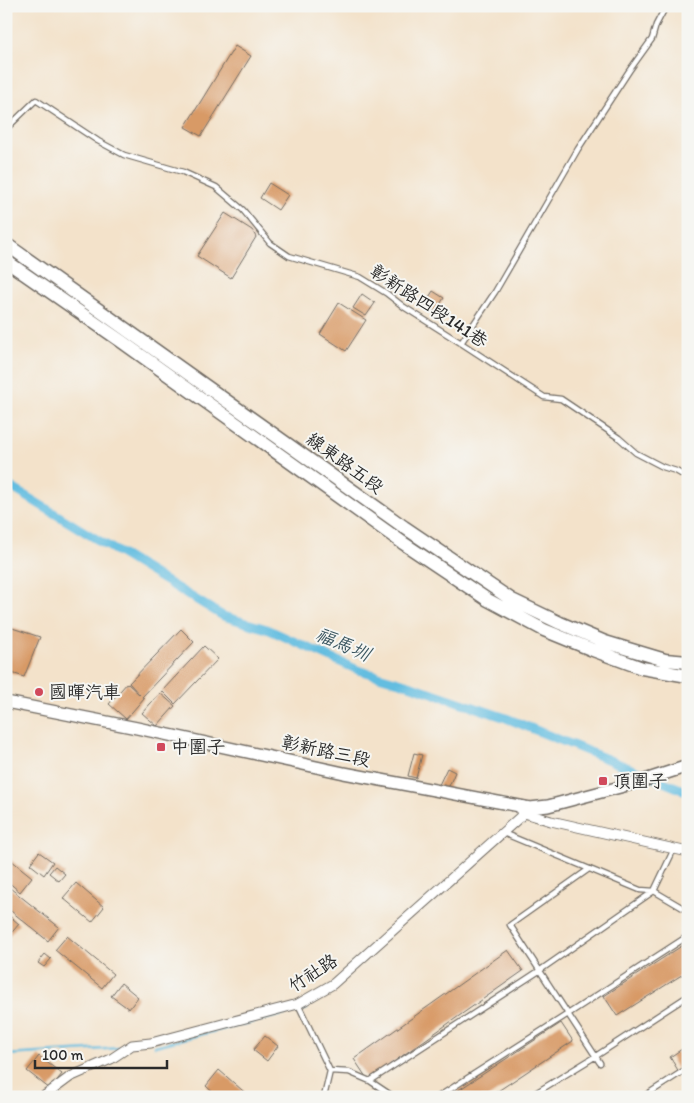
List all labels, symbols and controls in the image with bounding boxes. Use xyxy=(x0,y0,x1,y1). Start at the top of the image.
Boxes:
street label: 彰新路四段141巷 xyxy=(366,260,492,352)
street label: 線東路五段 xyxy=(302,428,388,498)
water label: 福馬圳 xyxy=(312,622,376,667)
place label: 國暉汽車 xyxy=(49,681,121,703)
marker: 國暉汽車 xyxy=(33,686,45,698)
street label: 彰新路三段 xyxy=(280,731,372,771)
place label: 中圍子 xyxy=(171,736,225,758)
marker: 中圍子 xyxy=(155,741,167,753)
place label: 頂圍子 xyxy=(613,770,667,792)
marker: 頂圍子 xyxy=(597,775,609,787)
street label: 竹社路 xyxy=(284,949,342,997)
scale bar xyxy=(35,1038,168,1070)
text: 100 m xyxy=(42,1046,84,1064)

